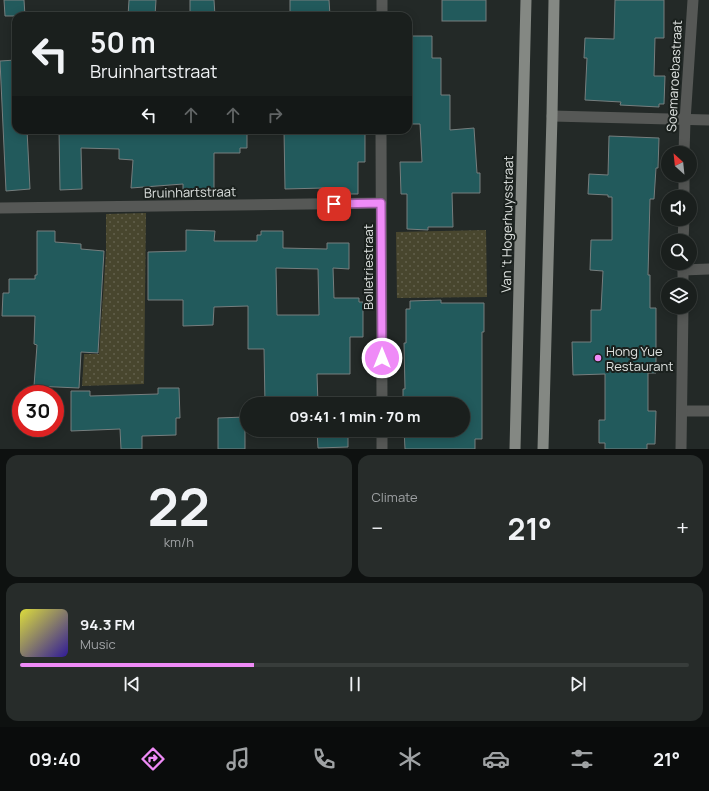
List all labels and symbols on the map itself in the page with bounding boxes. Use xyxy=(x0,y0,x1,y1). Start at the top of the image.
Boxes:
street label: Soemaroebastraat xyxy=(662,19,686,133)
north arrow xyxy=(661,146,697,182)
street label: Van 't Hogerhuysstraat xyxy=(497,155,517,293)
street label: Bruinhartstraat xyxy=(144,182,236,202)
pin xyxy=(317,187,351,221)
street label: Bolletriestraat xyxy=(359,224,377,310)
position arrow xyxy=(361,337,403,379)
place label: Hong Yue Restaurant xyxy=(606,342,673,375)
marker: Hong Yue Restaurant xyxy=(593,353,603,363)
speed limit sign: 30 xyxy=(12,385,64,437)

